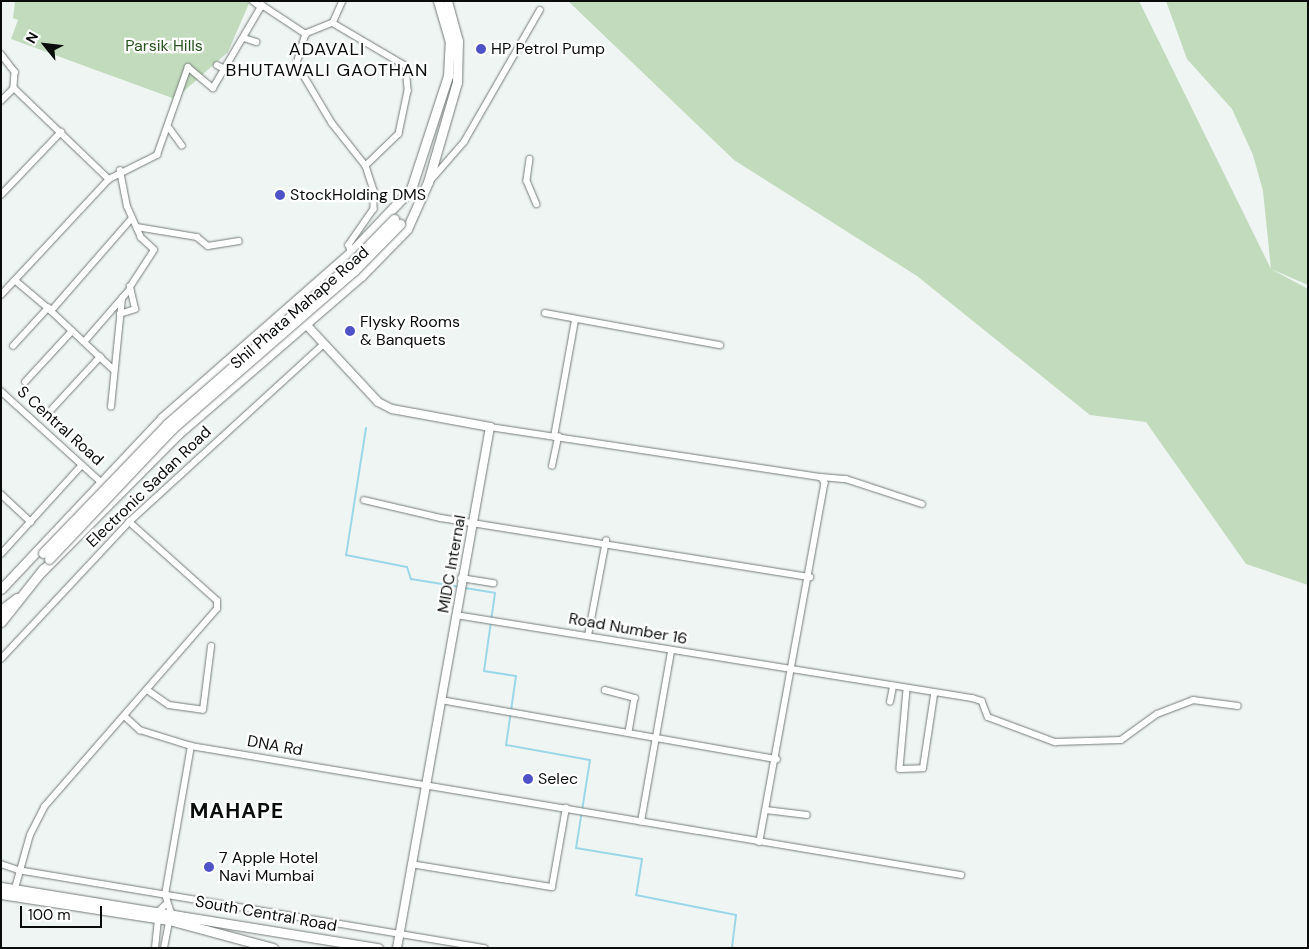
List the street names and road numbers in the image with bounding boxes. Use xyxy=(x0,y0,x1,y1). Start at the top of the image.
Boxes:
street label: Shil Phata Mahape Road xyxy=(227,243,373,373)
street label: S Central Road xyxy=(13,382,107,470)
street label: Electronic Sadan Road xyxy=(83,422,215,552)
street label: MIDC Internal xyxy=(434,513,470,615)
street label: Road Number 16 xyxy=(567,609,689,649)
street label: DNA Rd xyxy=(246,732,304,760)
street label: South Central Road xyxy=(194,892,338,936)

